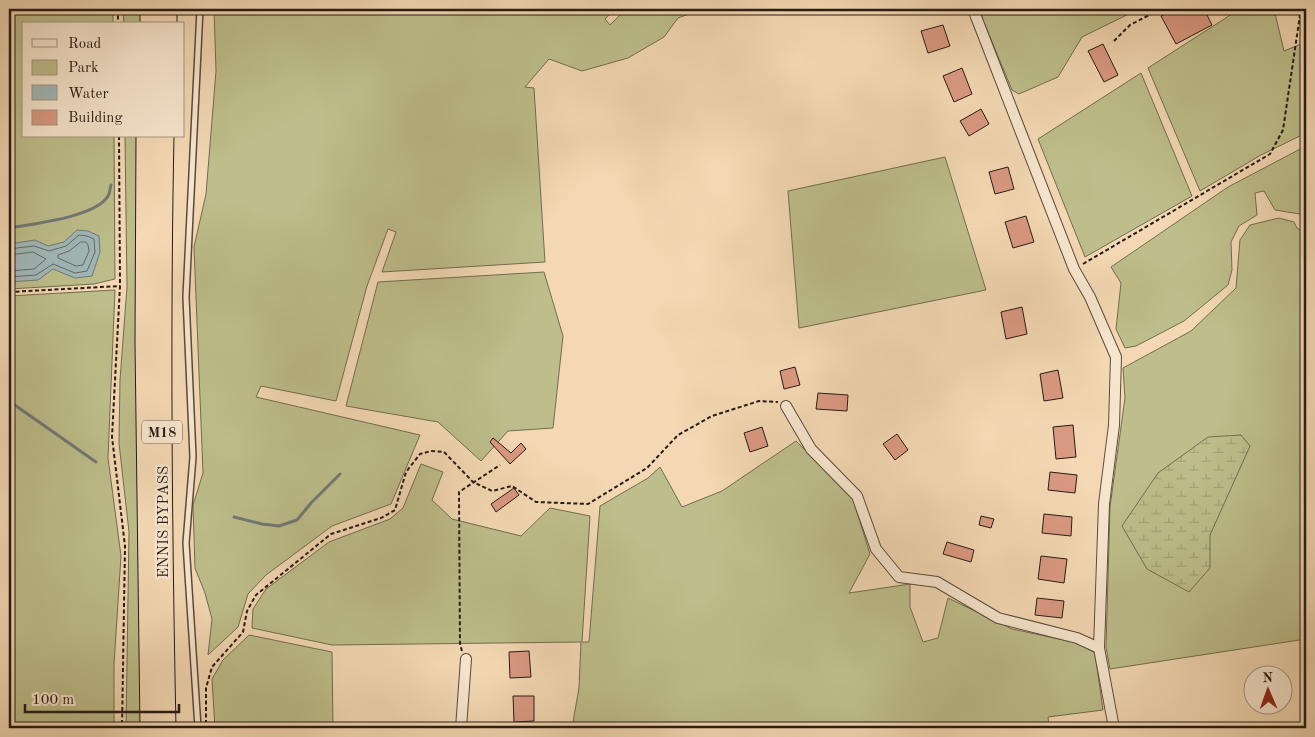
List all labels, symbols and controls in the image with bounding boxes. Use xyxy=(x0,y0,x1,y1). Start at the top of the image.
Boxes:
legend xyxy=(22,22,185,138)
text: Road xyxy=(68,37,102,52)
text: Park xyxy=(68,61,99,76)
text: Water xyxy=(68,87,109,102)
text: Building xyxy=(68,111,123,126)
road number: M18 xyxy=(142,421,182,444)
street label: ENNIS BYPASS xyxy=(157,466,172,578)
north arrow xyxy=(1242,664,1292,714)
text: N xyxy=(1262,671,1273,685)
scale bar xyxy=(25,682,179,714)
text: 100 m xyxy=(32,693,74,708)

